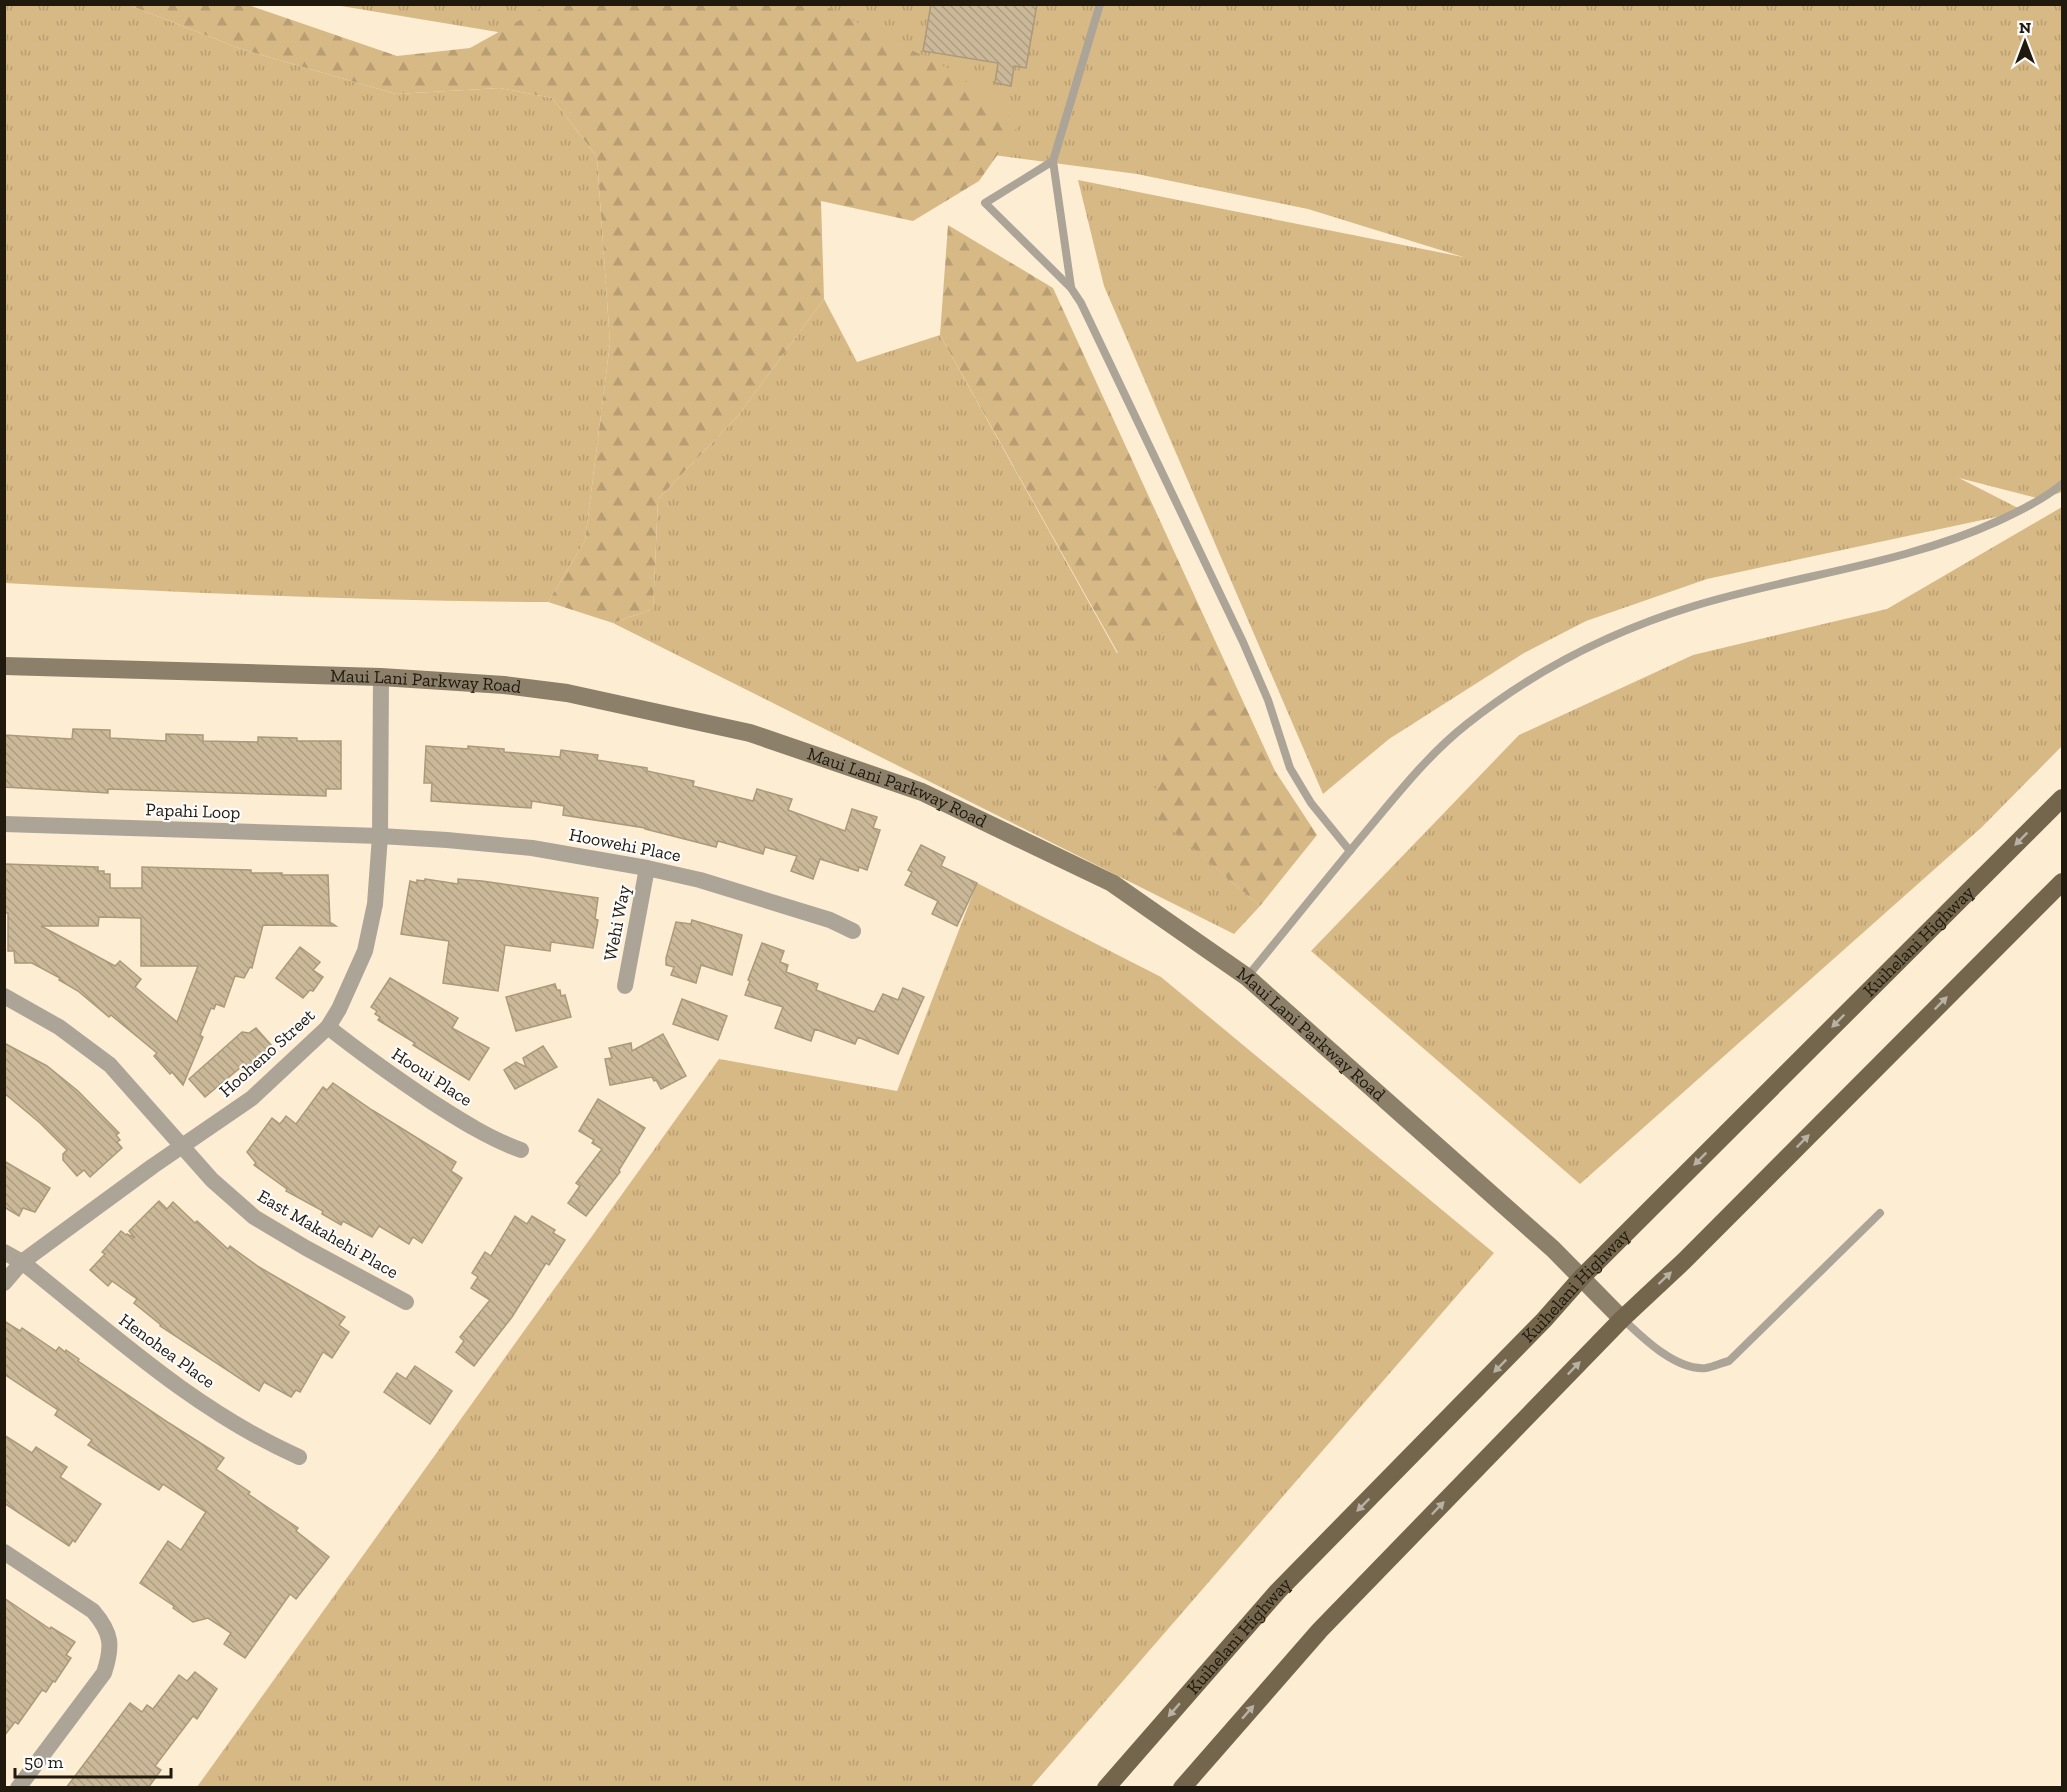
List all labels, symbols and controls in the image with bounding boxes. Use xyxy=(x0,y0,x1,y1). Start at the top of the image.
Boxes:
north arrow xyxy=(1995,12,2055,72)
text: N xyxy=(2019,18,2031,37)
street label: Maui Lani Parkway Road xyxy=(330,665,522,698)
street label: Maui Lani Parkway Road xyxy=(804,742,990,832)
street label: Papahi Loop xyxy=(145,798,241,824)
street label: Hoowehi Place xyxy=(567,823,683,867)
one-way arrow xyxy=(2014,832,2029,846)
street label: Kuihelani Highway xyxy=(1858,881,1979,1001)
street label: Wehi Way xyxy=(599,883,635,963)
street label: Maui Lani Parkway Road xyxy=(1233,962,1390,1106)
one-way arrow xyxy=(1934,997,1948,1011)
street label: Hooheno Street xyxy=(215,1004,320,1102)
one-way arrow xyxy=(1831,1014,1846,1028)
street label: Hooui Place xyxy=(388,1043,476,1111)
one-way arrow xyxy=(1796,1135,1810,1149)
one-way arrow xyxy=(1694,1151,1708,1165)
street label: East Makahehi Place xyxy=(254,1185,402,1283)
street label: Kuihelani Highway xyxy=(1517,1224,1635,1347)
one-way arrow xyxy=(1657,1272,1671,1286)
street label: Henohea Place xyxy=(115,1309,219,1393)
one-way arrow xyxy=(1493,1358,1507,1372)
one-way arrow xyxy=(1567,1361,1581,1375)
one-way arrow xyxy=(1356,1497,1370,1512)
one-way arrow xyxy=(1431,1501,1445,1515)
street label: Kuihelani Highway xyxy=(1182,1573,1296,1699)
one-way arrow xyxy=(1168,1702,1181,1717)
one-way arrow xyxy=(1241,1705,1254,1720)
scale bar xyxy=(15,1741,171,1779)
text: 50 m xyxy=(24,1751,64,1773)

